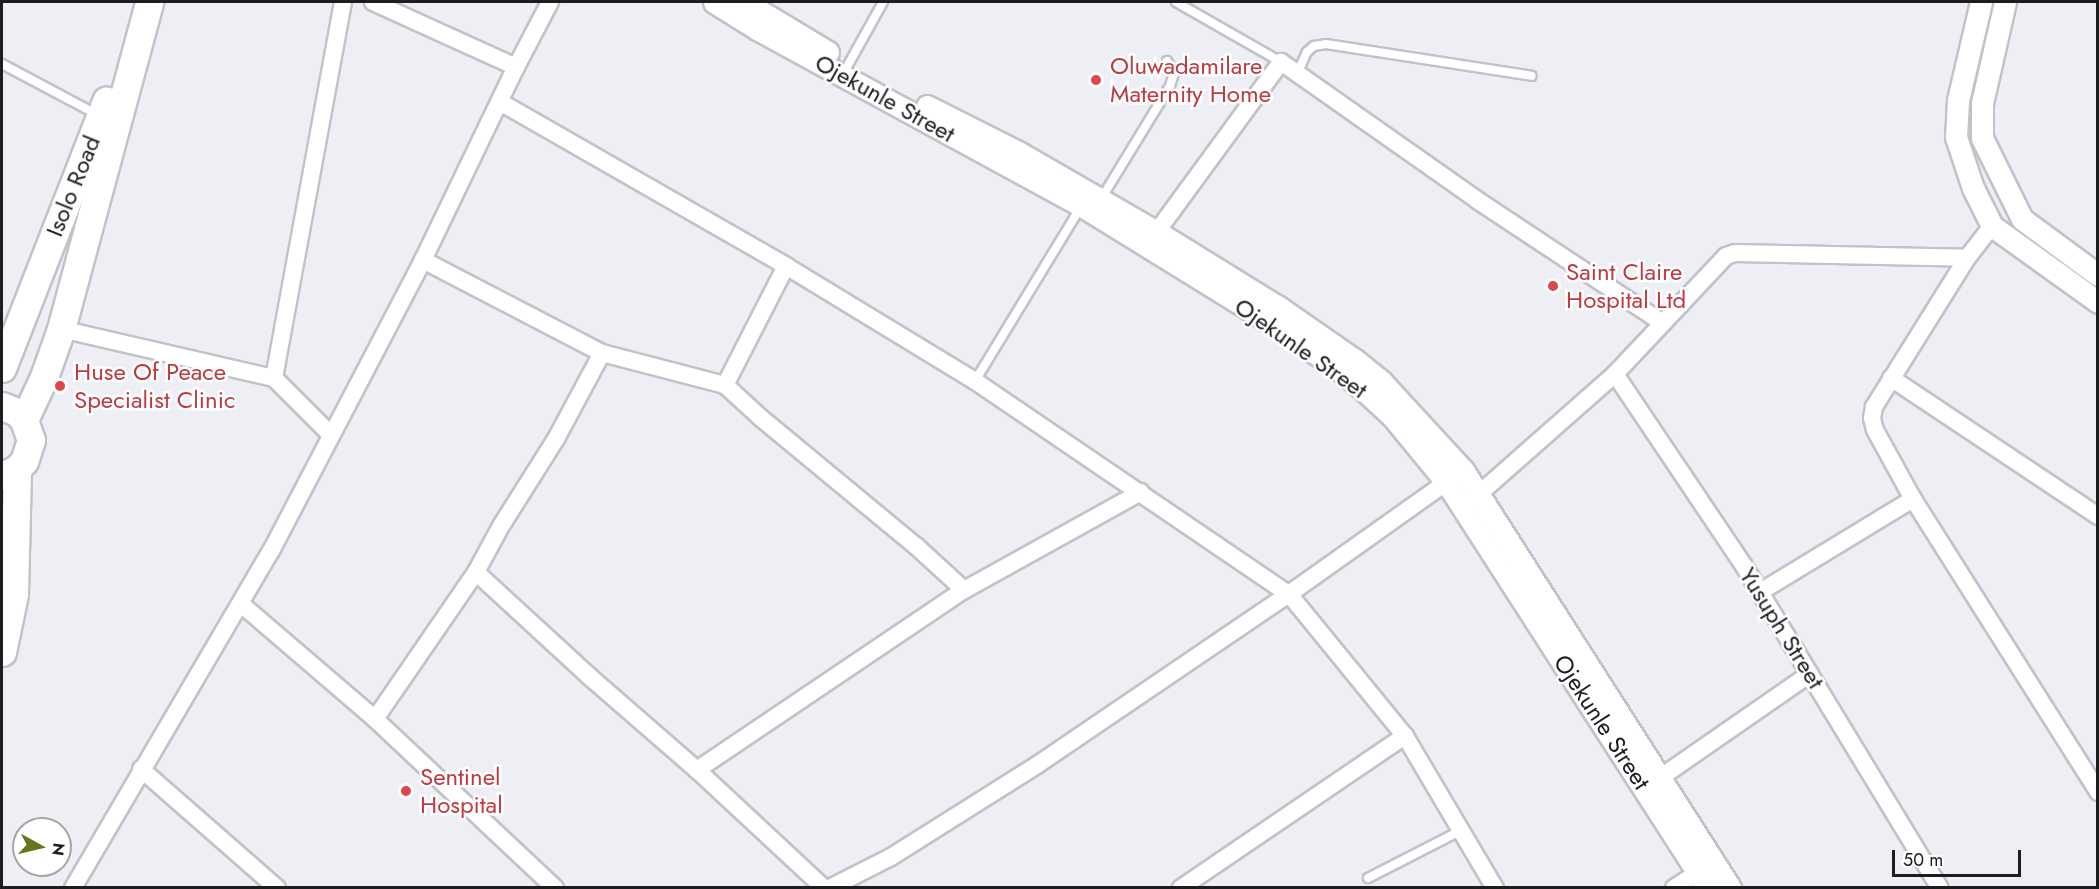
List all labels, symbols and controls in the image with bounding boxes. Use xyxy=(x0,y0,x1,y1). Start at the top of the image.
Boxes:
street label: Ojekunle Street xyxy=(810,48,960,148)
place label: Oluwadamilare Maternity Home xyxy=(1110,52,1271,108)
marker: Oluwadamilare Maternity Home xyxy=(1087,71,1105,89)
street label: Isolo Road xyxy=(40,131,106,241)
place label: Saint Claire Hospital Ltd xyxy=(1566,258,1686,314)
marker: Saint Claire Hospital Ltd xyxy=(1544,277,1562,295)
street label: Ojekunle Street xyxy=(1229,292,1373,404)
place label: Huse Of Peace Specialist Clinic xyxy=(74,358,235,414)
marker: Huse Of Peace Specialist Clinic xyxy=(51,377,69,395)
street label: Yusuph Street xyxy=(1733,562,1831,694)
street label: Ojekunle Street xyxy=(1548,649,1656,795)
place label: Sentinel Hospital xyxy=(420,763,503,819)
marker: Sentinel Hospital xyxy=(397,782,415,800)
north arrow xyxy=(12,817,72,877)
scale bar xyxy=(1895,838,2024,876)
text: N xyxy=(46,841,71,857)
text: 50 m xyxy=(1903,847,1943,873)

